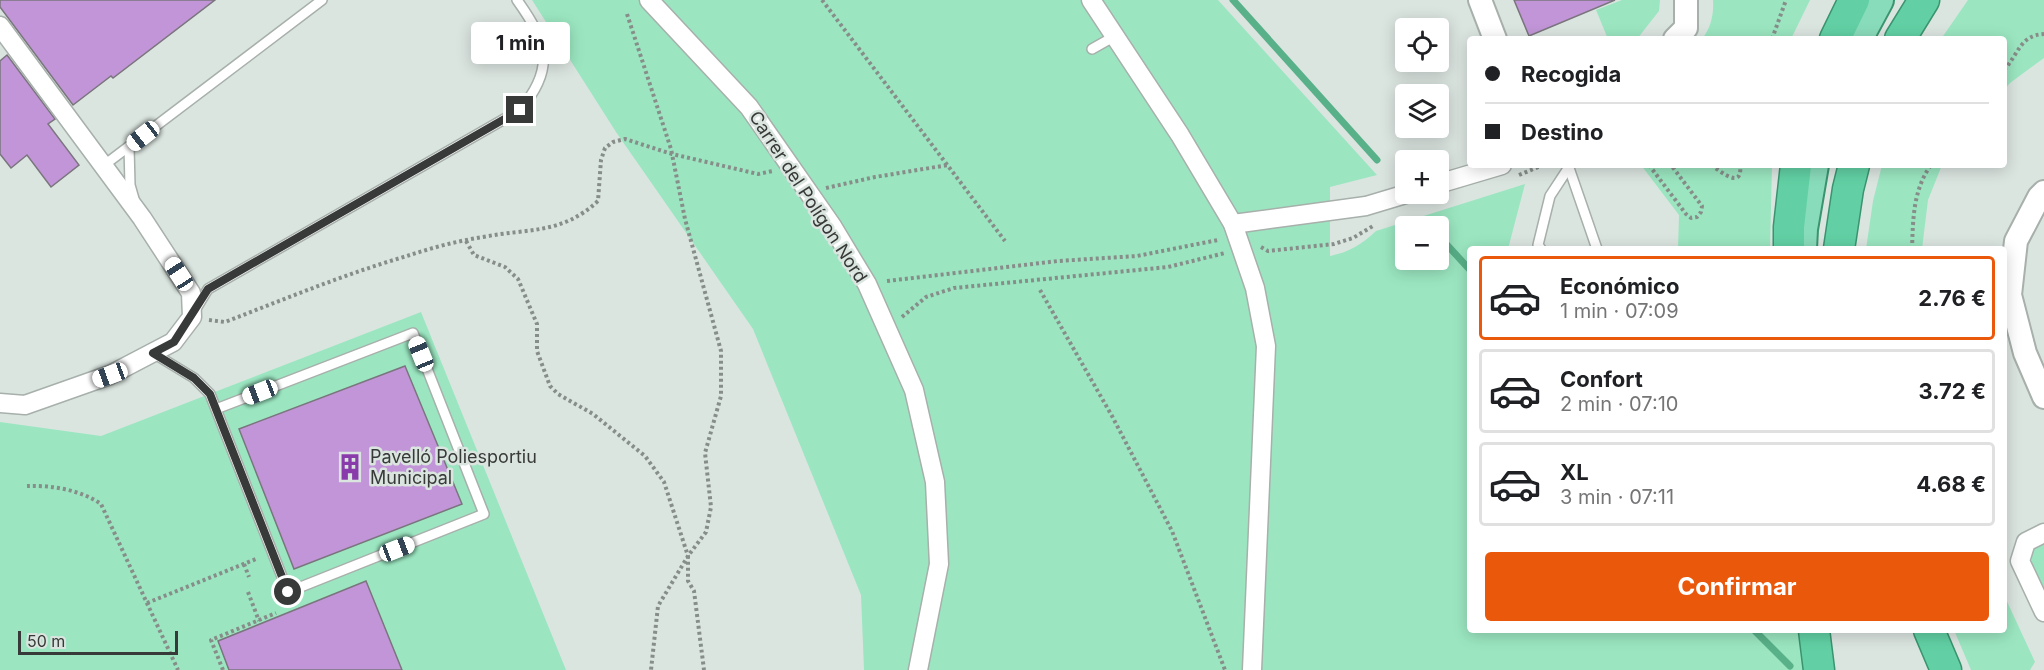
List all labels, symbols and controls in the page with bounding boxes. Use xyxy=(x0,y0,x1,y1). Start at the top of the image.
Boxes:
map controls xyxy=(1395,18,1449,270)
button: locate xyxy=(1395,18,1449,72)
callout: 1 min xyxy=(470,23,570,65)
text: 1 min xyxy=(496,31,545,55)
text: Recogida xyxy=(1521,61,1621,87)
button: layers xyxy=(1395,84,1449,138)
route end xyxy=(506,96,533,123)
street label: Carrer del Polígon Nord xyxy=(745,107,872,286)
car xyxy=(123,118,163,154)
text: Destino xyxy=(1521,119,1604,145)
button: + xyxy=(1395,150,1449,204)
button: − xyxy=(1395,216,1449,270)
car xyxy=(162,254,196,294)
icon: car xyxy=(1488,271,1542,325)
text: Económico xyxy=(1560,273,1679,299)
text: 2.76 € xyxy=(1918,285,1986,311)
text: 1 min · 07:09 xyxy=(1560,299,1679,323)
car xyxy=(406,334,436,374)
car xyxy=(90,360,130,390)
icon: car xyxy=(1488,364,1542,418)
text: Confort xyxy=(1560,366,1643,392)
car xyxy=(240,377,280,407)
text: 3.72 € xyxy=(1919,378,1986,404)
text: 2 min · 07:10 xyxy=(1560,392,1678,416)
place label: Pavelló Poliesportiu Municipal xyxy=(370,446,537,488)
building icon: Pavelló Poliesportiu Municipal xyxy=(335,452,365,482)
icon: car xyxy=(1488,457,1542,511)
text: XL xyxy=(1560,459,1589,485)
text: 4.68 € xyxy=(1916,471,1986,497)
text: 3 min · 07:11 xyxy=(1560,485,1674,509)
car xyxy=(377,534,417,564)
button: Confirmar xyxy=(1485,552,1989,621)
route start xyxy=(274,578,301,605)
scale bar xyxy=(18,628,178,656)
text: 50 m xyxy=(27,631,65,651)

